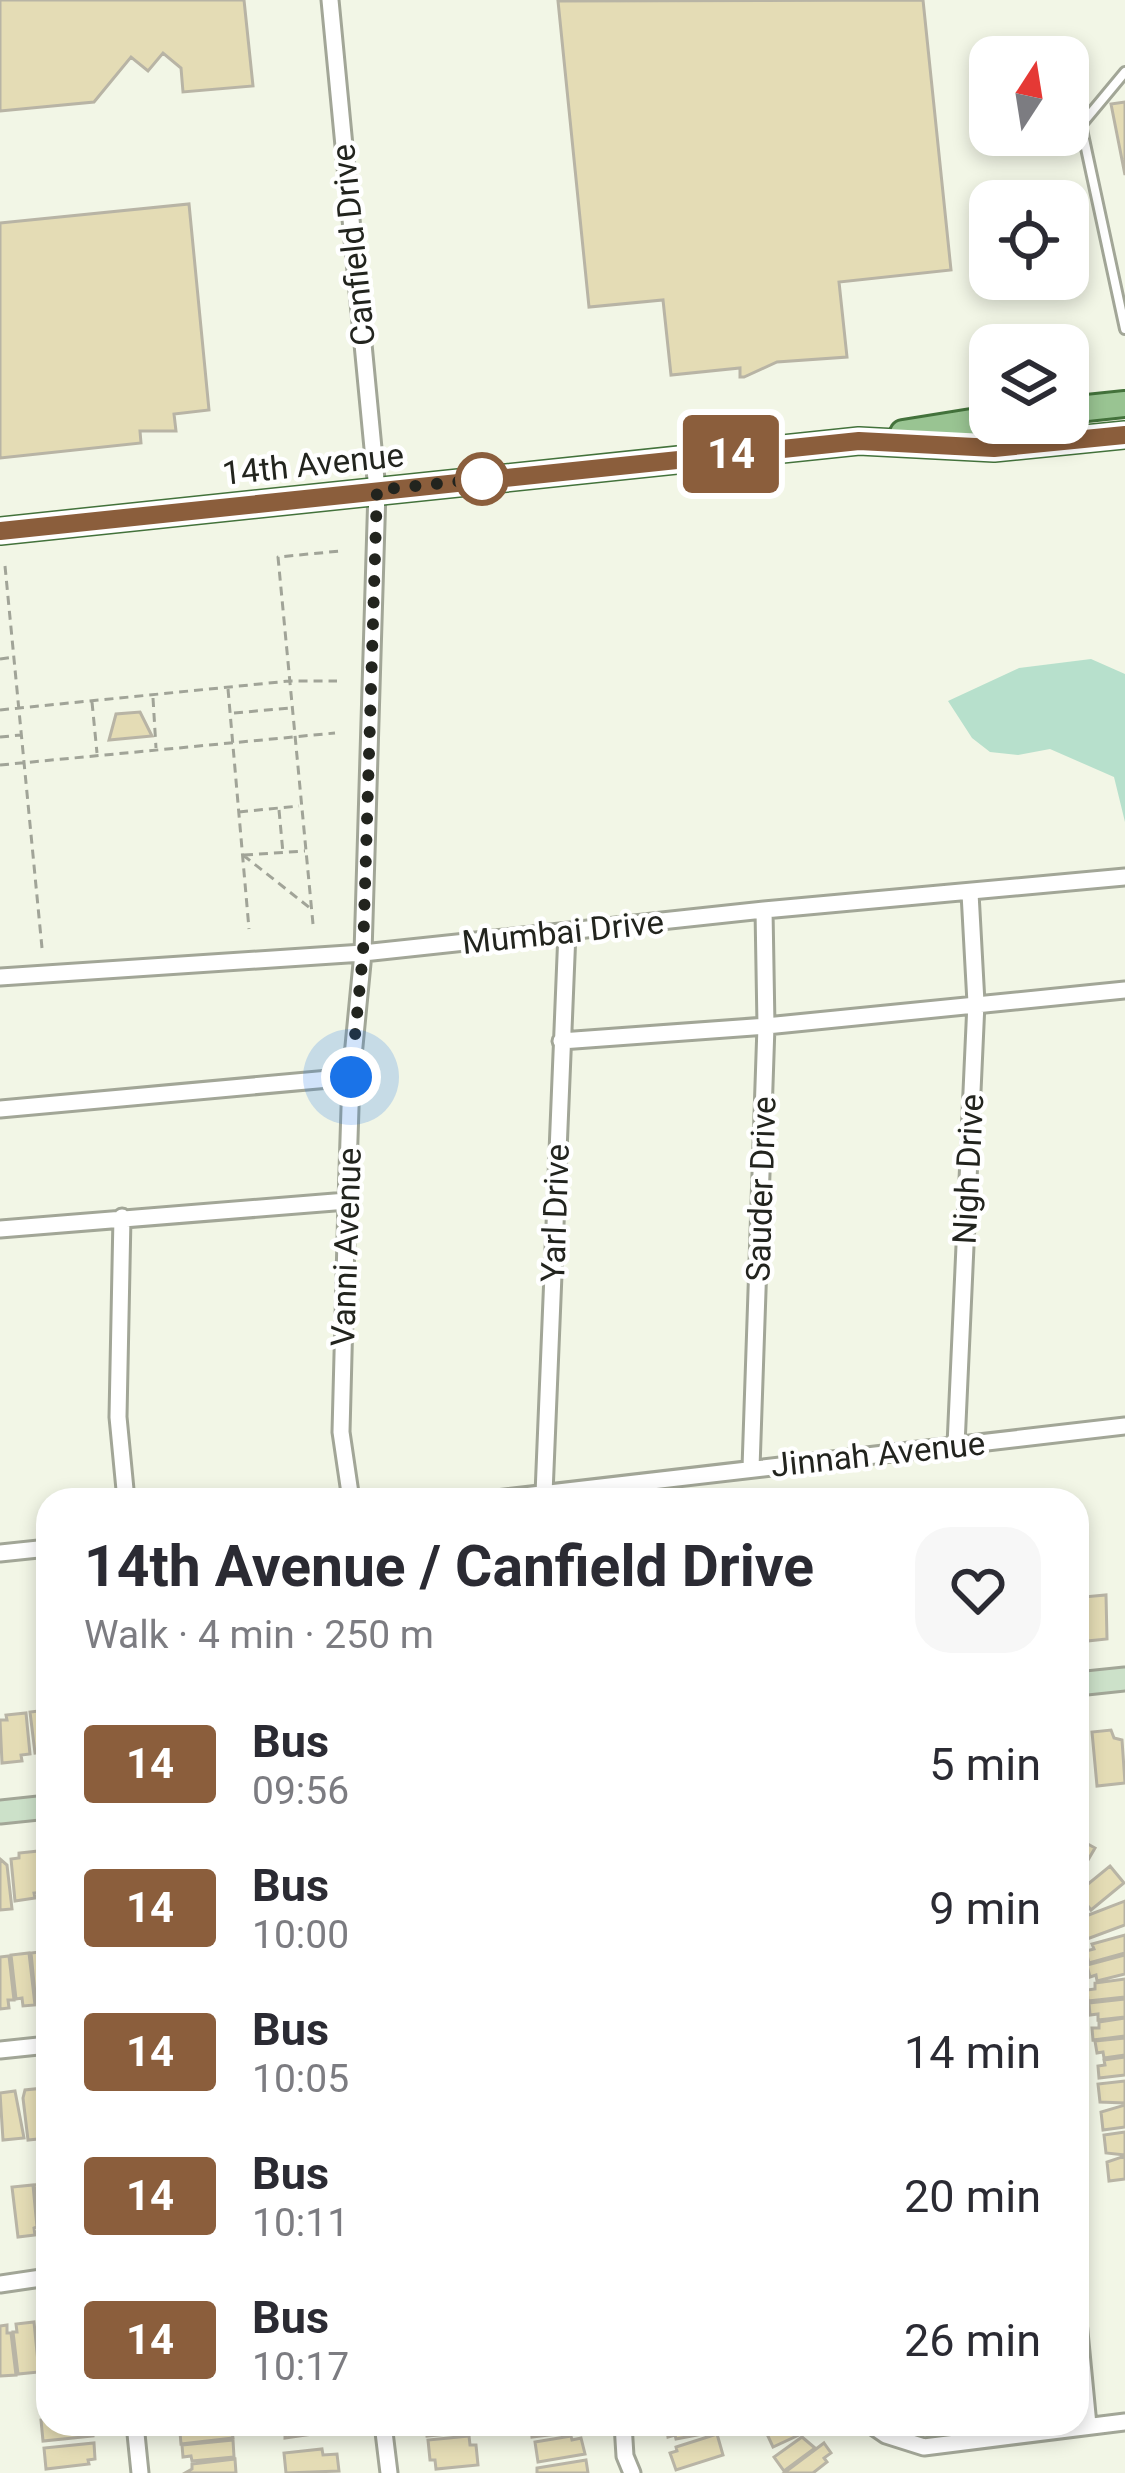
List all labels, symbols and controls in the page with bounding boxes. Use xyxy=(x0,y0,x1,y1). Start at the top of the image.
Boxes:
north arrow xyxy=(969,36,1089,156)
map controls xyxy=(969,36,1089,444)
street label: Canfield Drive xyxy=(323,142,383,348)
button: locate xyxy=(969,180,1089,300)
button: layers xyxy=(969,324,1089,444)
line badge: 14 xyxy=(677,415,785,493)
text: 14 xyxy=(707,429,755,478)
street label: 14th Avenue xyxy=(220,435,406,493)
unlabelled marker xyxy=(457,454,507,504)
street label: Mumbai Drive xyxy=(460,902,666,962)
your location xyxy=(321,1047,381,1107)
street label: Nigh Drive xyxy=(945,1093,991,1245)
street label: Sauder Drive xyxy=(738,1096,784,1282)
street label: Yarl Drive xyxy=(533,1143,577,1283)
street label: Vanni Avenue xyxy=(323,1147,369,1347)
street label: Jinnah Avenue xyxy=(769,1423,987,1485)
button: heart xyxy=(915,1527,1041,1653)
text: 14th Avenue / Canfield Drive xyxy=(84,1533,814,1600)
text: Walk · 4 min · 250 m xyxy=(84,1612,434,1658)
text: Bus xyxy=(252,1715,329,1768)
text: 5 min xyxy=(929,1738,1041,1791)
text: 14 xyxy=(126,1739,174,1788)
text: 09:56 xyxy=(252,1768,349,1814)
text: Bus xyxy=(252,1859,329,1912)
text: 9 min xyxy=(929,1882,1041,1935)
text: 14 xyxy=(126,1883,174,1932)
text: 10:00 xyxy=(252,1912,349,1958)
text: Bus xyxy=(252,2003,329,2056)
text: 14 min xyxy=(904,2026,1041,2079)
text: 14 xyxy=(126,2027,174,2076)
text: 10:05 xyxy=(252,2056,349,2102)
text: Bus xyxy=(252,2147,329,2200)
text: 20 min xyxy=(904,2170,1041,2223)
text: 14 xyxy=(126,2171,174,2220)
text: 10:11 xyxy=(252,2200,349,2246)
text: Bus xyxy=(252,2291,329,2344)
text: 26 min xyxy=(904,2314,1041,2367)
text: 14 xyxy=(126,2315,174,2364)
text: 10:17 xyxy=(252,2344,349,2390)

